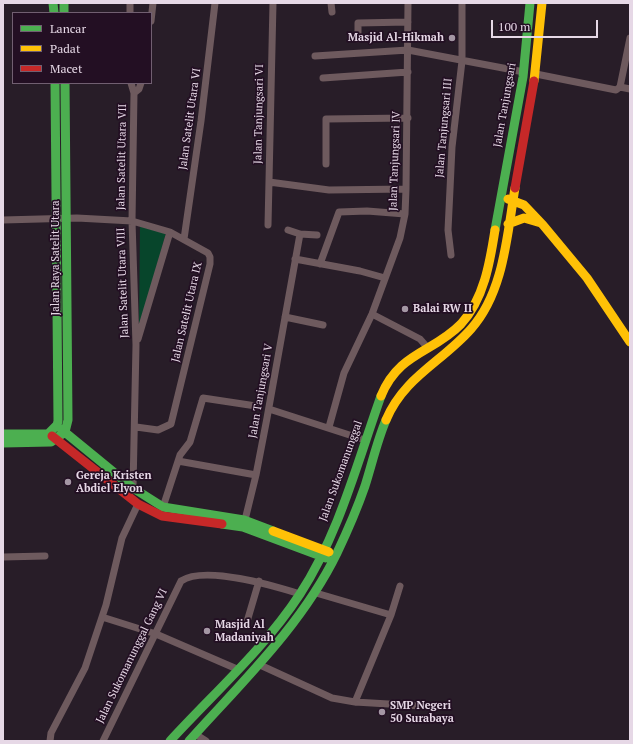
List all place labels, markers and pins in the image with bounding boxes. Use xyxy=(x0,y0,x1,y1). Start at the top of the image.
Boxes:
place label: Masjid Al-Hikmah xyxy=(348,31,444,45)
marker: Masjid Al-Hikmah xyxy=(447,33,457,43)
place label: Balai RW II xyxy=(413,302,472,316)
marker: Balai RW II xyxy=(400,304,410,314)
place label: Gereja Kristen Abdiel Elyon xyxy=(76,469,152,495)
marker: Gereja Kristen Abdiel Elyon xyxy=(63,477,73,487)
place label: Masjid Al Madaniyah xyxy=(215,618,274,644)
marker: Masjid Al Madaniyah xyxy=(202,626,212,636)
place label: SMP Negeri 50 Surabaya xyxy=(390,699,454,725)
marker: SMP Negeri 50 Surabaya xyxy=(377,707,387,717)

